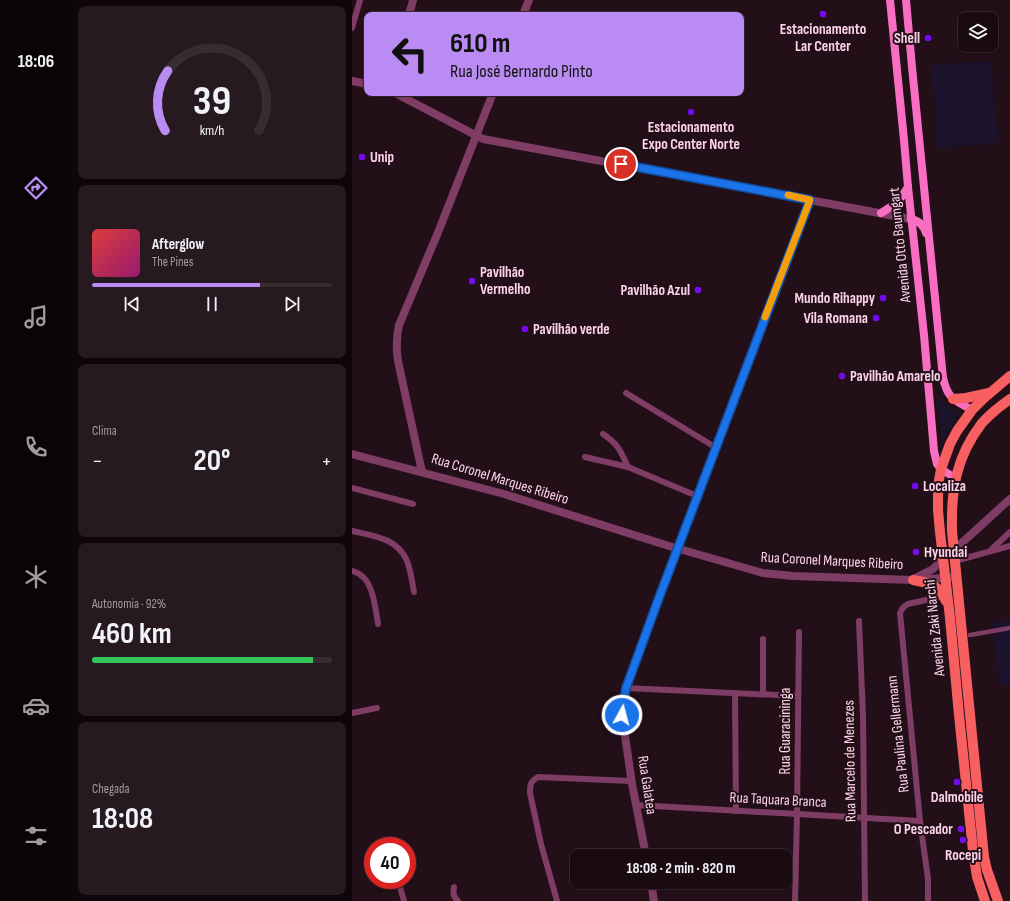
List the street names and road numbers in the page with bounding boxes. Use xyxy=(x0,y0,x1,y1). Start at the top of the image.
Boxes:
street label: Avenida Otto Baumgart xyxy=(884,186,916,304)
street label: Rua Coronel Marques Ribeiro xyxy=(429,449,571,509)
street label: Rua Coronel Marques Ribeiro xyxy=(760,548,904,574)
street label: Avenida Zaki Narchi xyxy=(920,579,950,678)
street label: Rua Paulina Gellermann xyxy=(882,674,914,794)
street label: Rua Guaracininga xyxy=(776,687,795,774)
street label: Rua Marcelo de Menezes xyxy=(839,700,861,822)
street label: Rua Galatea xyxy=(633,754,661,816)
street label: Rua Taquara Branca xyxy=(729,788,827,812)

